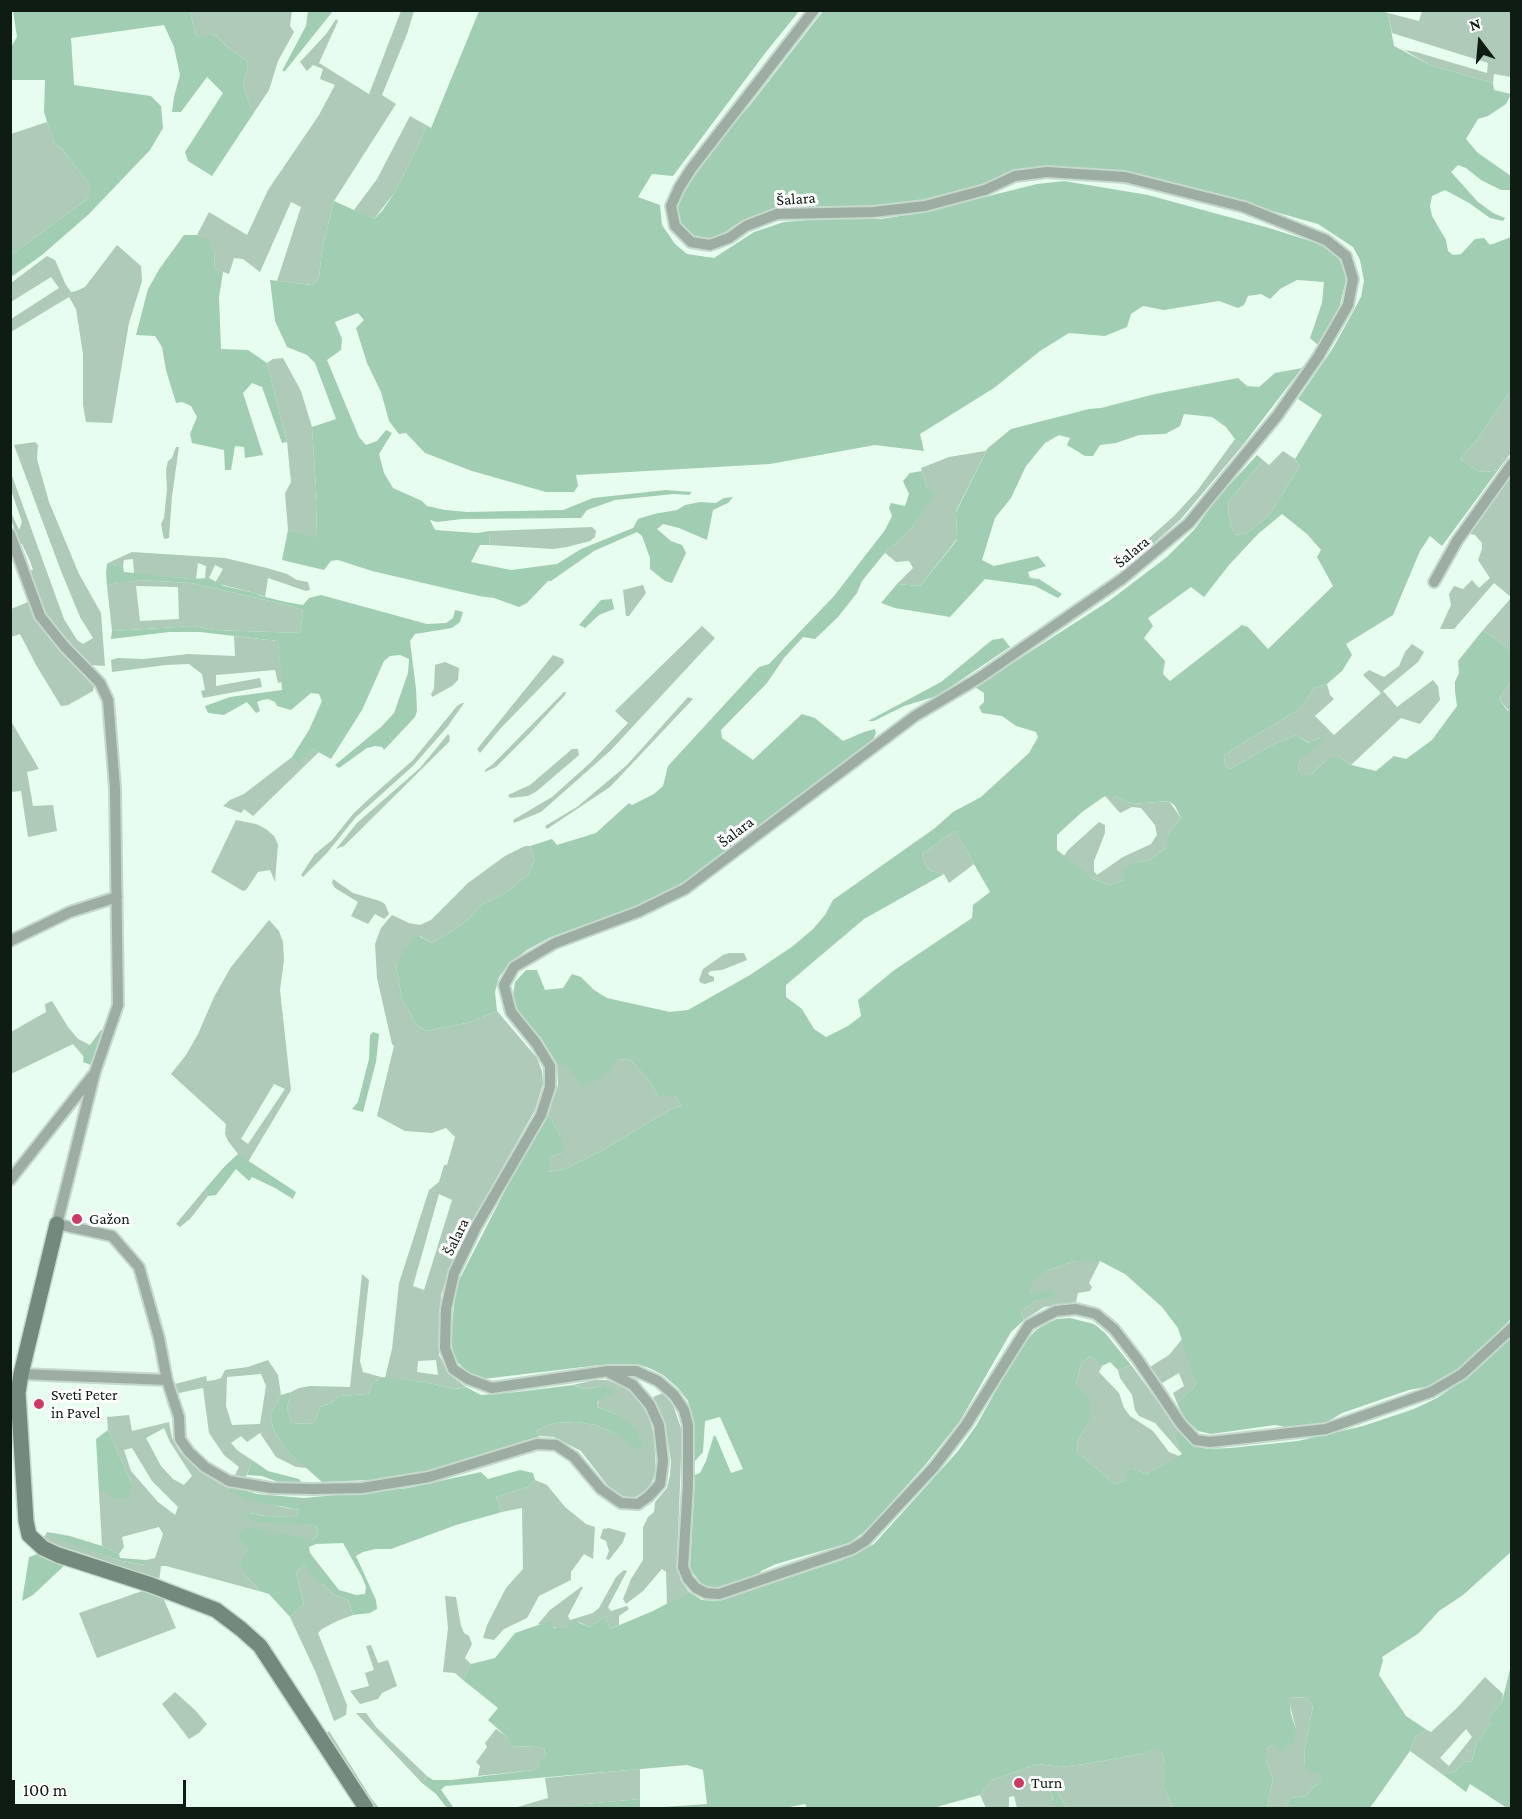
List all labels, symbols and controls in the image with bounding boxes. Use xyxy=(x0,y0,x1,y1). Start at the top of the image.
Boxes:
north arrow xyxy=(1450,12,1510,72)
text: N xyxy=(1467,15,1482,34)
street label: Šalara xyxy=(776,188,816,210)
street label: Šalara xyxy=(1111,532,1153,572)
street label: Šalara xyxy=(715,813,757,851)
place label: Gažon xyxy=(89,1209,130,1229)
marker: Gažon xyxy=(70,1212,84,1226)
street label: Šalara xyxy=(439,1215,473,1259)
place label: Sveti Peter in Pavel xyxy=(51,1385,118,1423)
marker: Sveti Peter in Pavel xyxy=(32,1397,46,1411)
scale bar xyxy=(15,1768,189,1806)
place label: Turn xyxy=(1031,1773,1062,1793)
marker: Turn xyxy=(1012,1776,1026,1790)
text: 100 m xyxy=(23,1780,67,1800)

